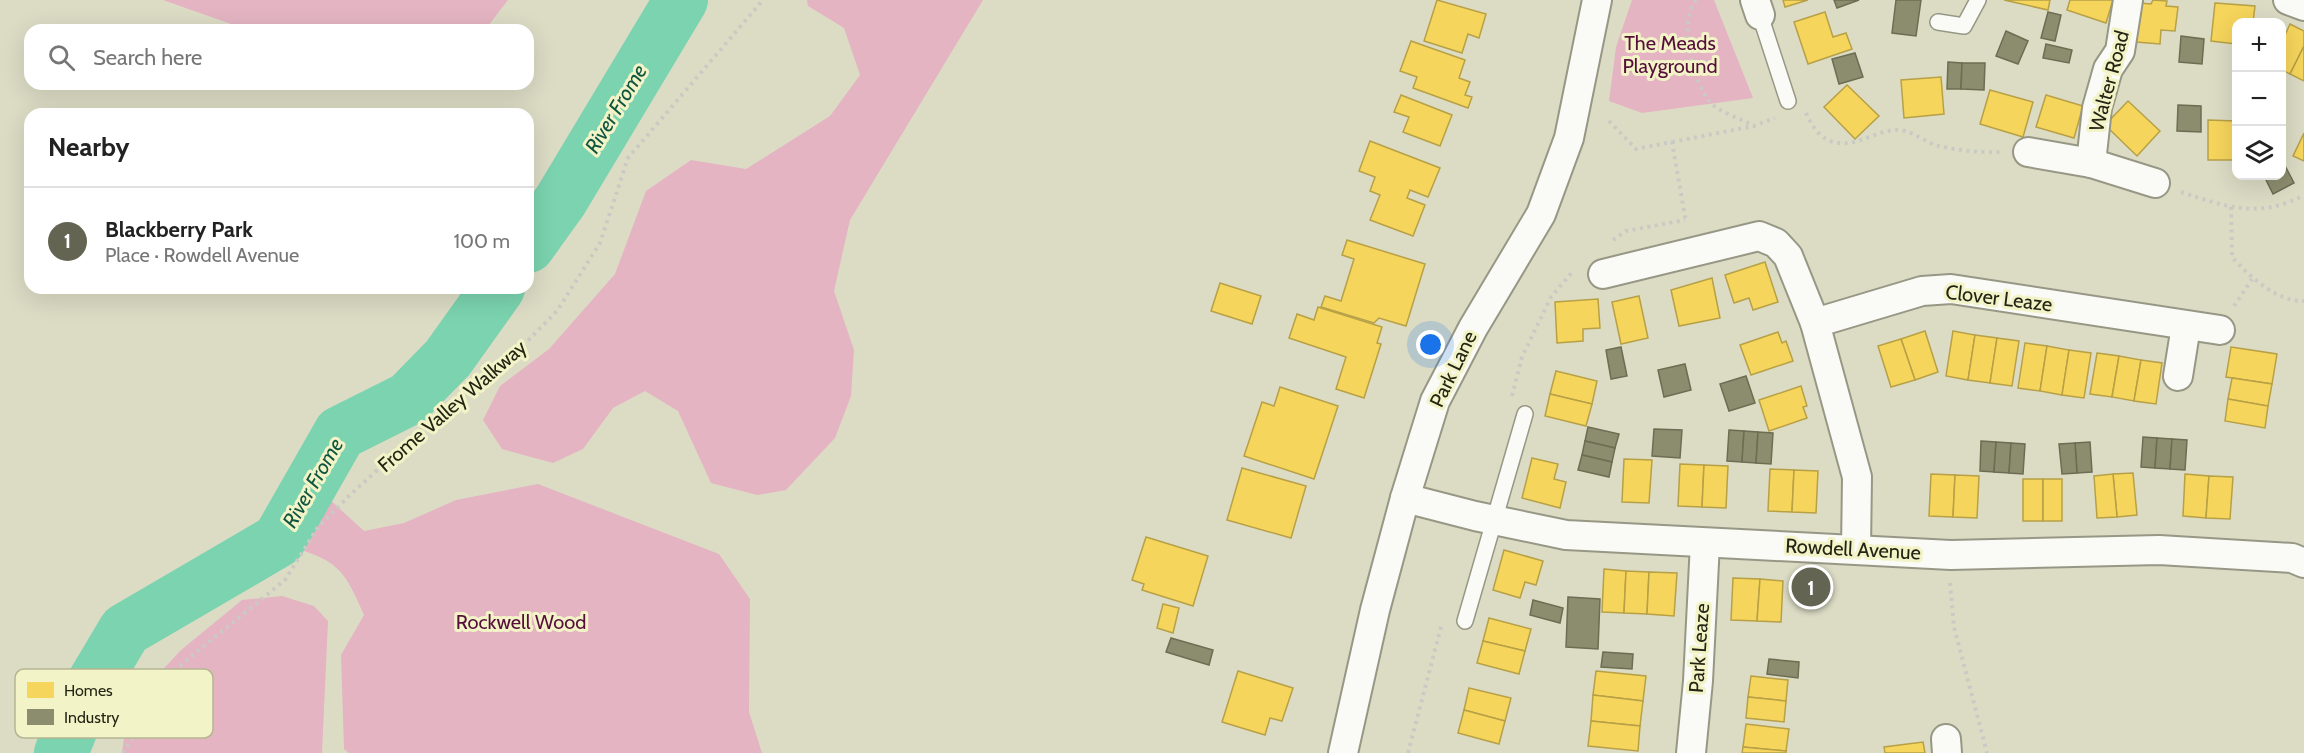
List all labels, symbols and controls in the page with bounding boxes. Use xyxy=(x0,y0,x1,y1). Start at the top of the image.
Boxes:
map controls xyxy=(2232,18,2286,180)
button: + xyxy=(2232,18,2286,72)
search box xyxy=(24,24,534,90)
street label: Walter Road xyxy=(2084,28,2134,134)
park label: The Meads Playground xyxy=(1622,31,1718,78)
icon: search xyxy=(45,41,78,74)
text: Search here xyxy=(93,44,202,71)
water label: River Frome xyxy=(579,60,652,158)
button: − xyxy=(2232,72,2286,126)
button: layers xyxy=(2232,126,2286,180)
text: Nearby xyxy=(48,131,129,163)
text: Blackberry Park xyxy=(105,216,253,243)
text: 1 xyxy=(64,229,71,253)
text: 100 m xyxy=(454,229,510,253)
text: Place · Rowdell Avenue xyxy=(105,243,299,267)
street label: Clover Leaze xyxy=(1944,280,2054,316)
street label: Park Lane xyxy=(1424,327,1482,411)
your location xyxy=(1416,330,1445,359)
street label: Frome Valley Walkway xyxy=(373,335,531,477)
water label: River Frome xyxy=(277,433,348,532)
street label: Rowdell Avenue xyxy=(1785,533,1921,565)
pin: 1 xyxy=(1792,564,1830,610)
street label: Park Leaze xyxy=(1684,602,1714,694)
park label: Rockwell Wood xyxy=(456,610,586,634)
legend xyxy=(15,669,213,738)
text: Homes xyxy=(64,681,113,700)
text: Industry xyxy=(64,708,119,727)

